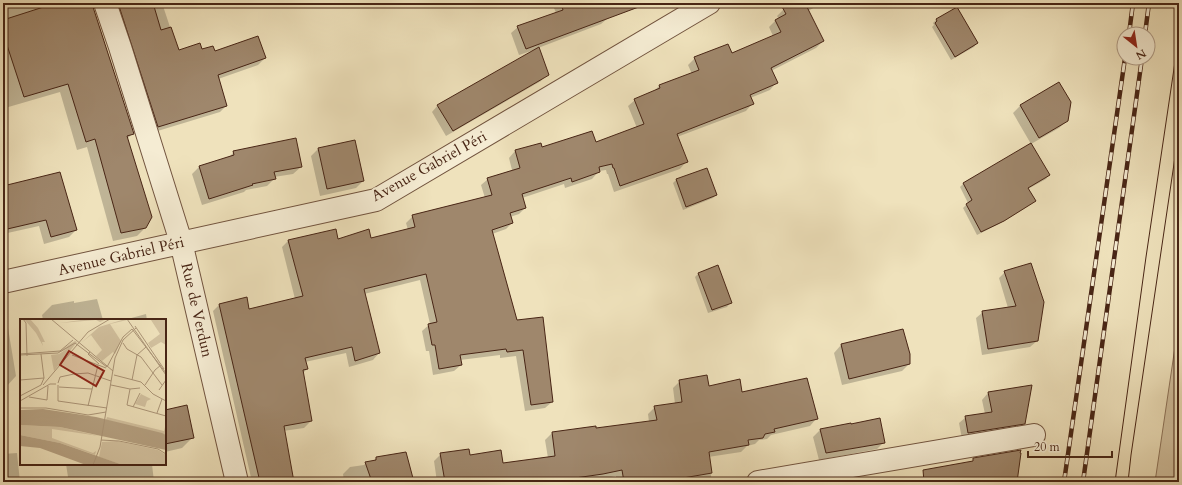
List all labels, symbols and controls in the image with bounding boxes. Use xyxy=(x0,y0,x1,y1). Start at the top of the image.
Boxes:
north arrow xyxy=(1116,26,1156,66)
text: N xyxy=(1132,45,1149,63)
street label: Avenue Gabriel Péri xyxy=(368,126,490,206)
street label: Avenue Gabriel Péri xyxy=(56,232,186,280)
street label: Rue de Verdun xyxy=(176,261,218,360)
inset map xyxy=(20,319,166,465)
scale bar xyxy=(1028,433,1112,459)
text: 20 m xyxy=(1034,439,1061,455)

